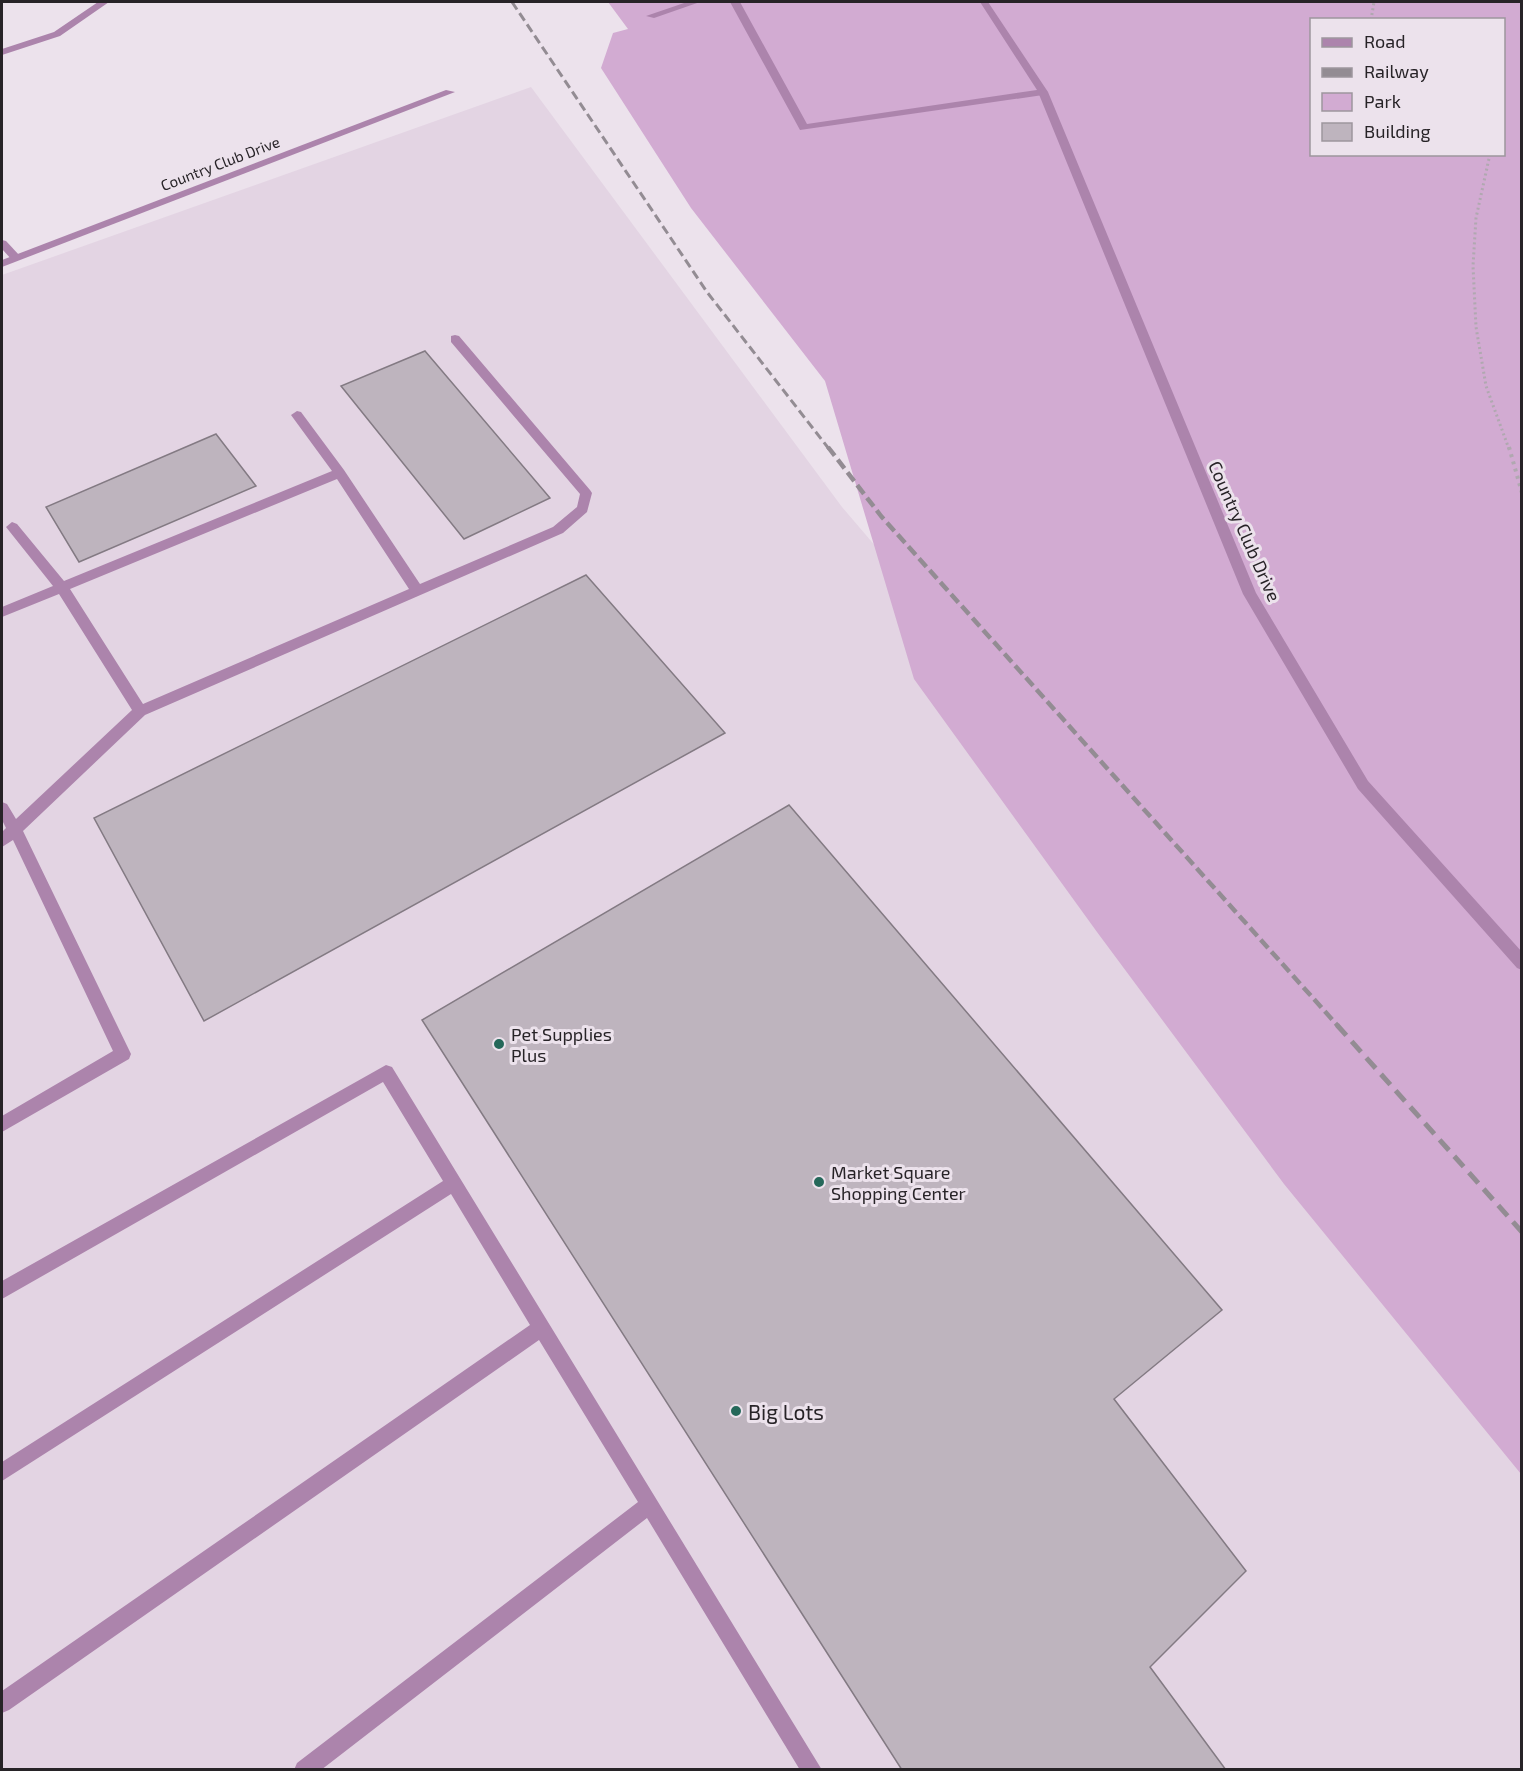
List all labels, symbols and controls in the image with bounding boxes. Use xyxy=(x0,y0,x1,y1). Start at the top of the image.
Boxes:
legend xyxy=(1310,18,1505,156)
text: Road xyxy=(1364,30,1405,52)
text: Railway xyxy=(1364,60,1429,82)
text: Park xyxy=(1364,90,1401,112)
text: Building xyxy=(1364,120,1431,142)
street label: Country Club Drive xyxy=(158,132,282,194)
street label: Country Club Drive xyxy=(1204,457,1286,605)
place label: Pet Supplies Plus xyxy=(511,1023,612,1066)
marker: Pet Supplies Plus xyxy=(492,1037,506,1051)
place label: Market Square Shopping Center xyxy=(831,1161,966,1204)
marker: Market Square Shopping Center xyxy=(812,1175,826,1189)
place label: Big Lots xyxy=(748,1399,824,1424)
marker: Big Lots xyxy=(729,1404,743,1418)

